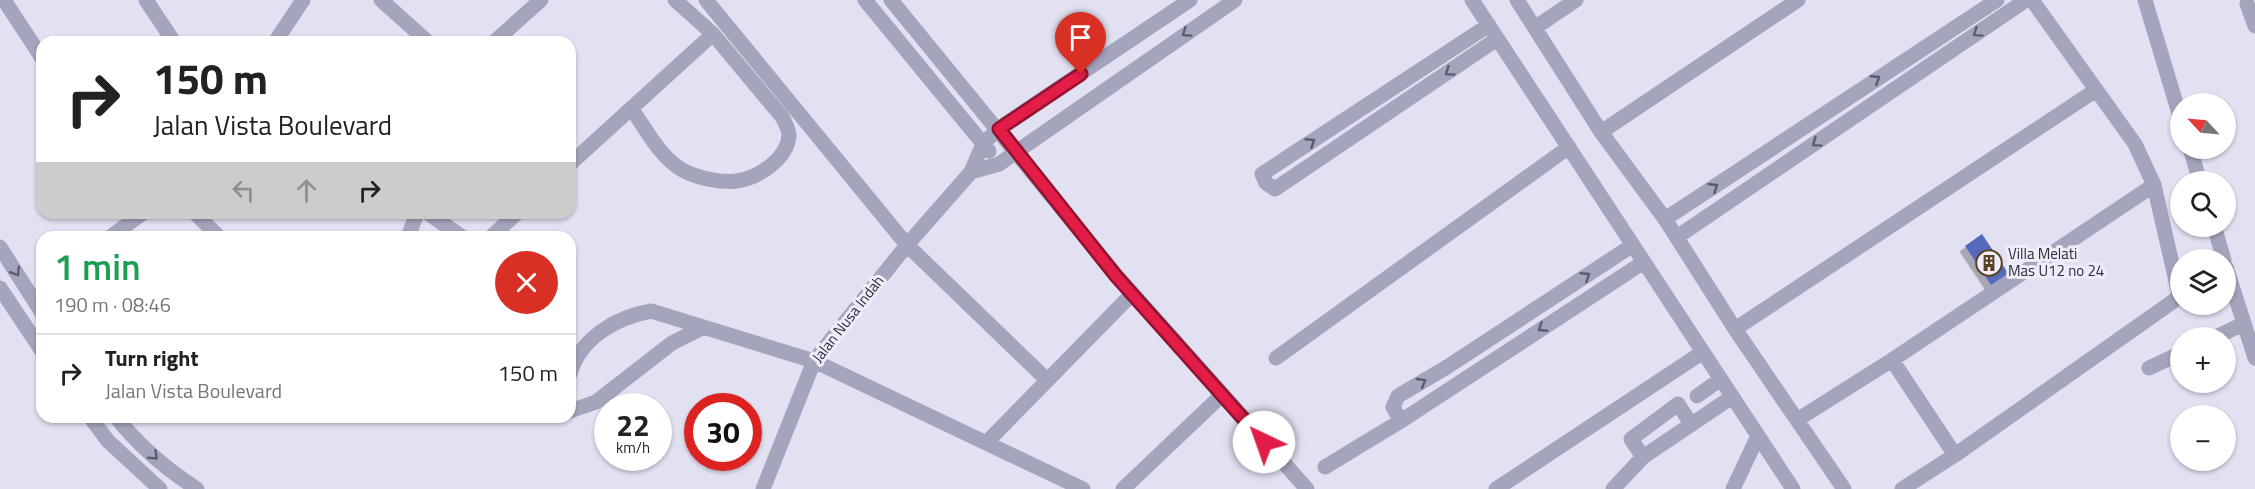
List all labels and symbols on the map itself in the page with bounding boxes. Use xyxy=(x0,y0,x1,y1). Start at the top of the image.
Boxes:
pin xyxy=(1055,12,1106,74)
one-way arrow xyxy=(1182,26,1193,37)
one-way arrow xyxy=(1973,26,1984,37)
one-way arrow xyxy=(1445,64,1455,76)
one-way arrow xyxy=(1870,76,1881,87)
north arrow xyxy=(2170,93,2236,159)
one-way arrow xyxy=(1812,136,1823,147)
one-way arrow xyxy=(1305,138,1316,149)
one-way arrow xyxy=(1707,183,1718,194)
place label: Villa Melati Mas U12 no 24 xyxy=(2008,242,2104,282)
building icon: Villa Melati Mas U12 no 24 xyxy=(1974,248,2004,278)
one-way arrow xyxy=(8,266,20,276)
street label: Jalan Nusa Indah xyxy=(806,270,889,367)
one-way arrow xyxy=(1579,272,1590,283)
one-way arrow xyxy=(1538,321,1549,332)
one-way arrow xyxy=(1416,377,1426,389)
speed limit sign: 30 xyxy=(684,393,762,471)
position arrow xyxy=(1232,410,1296,474)
one-way arrow xyxy=(146,449,157,460)

